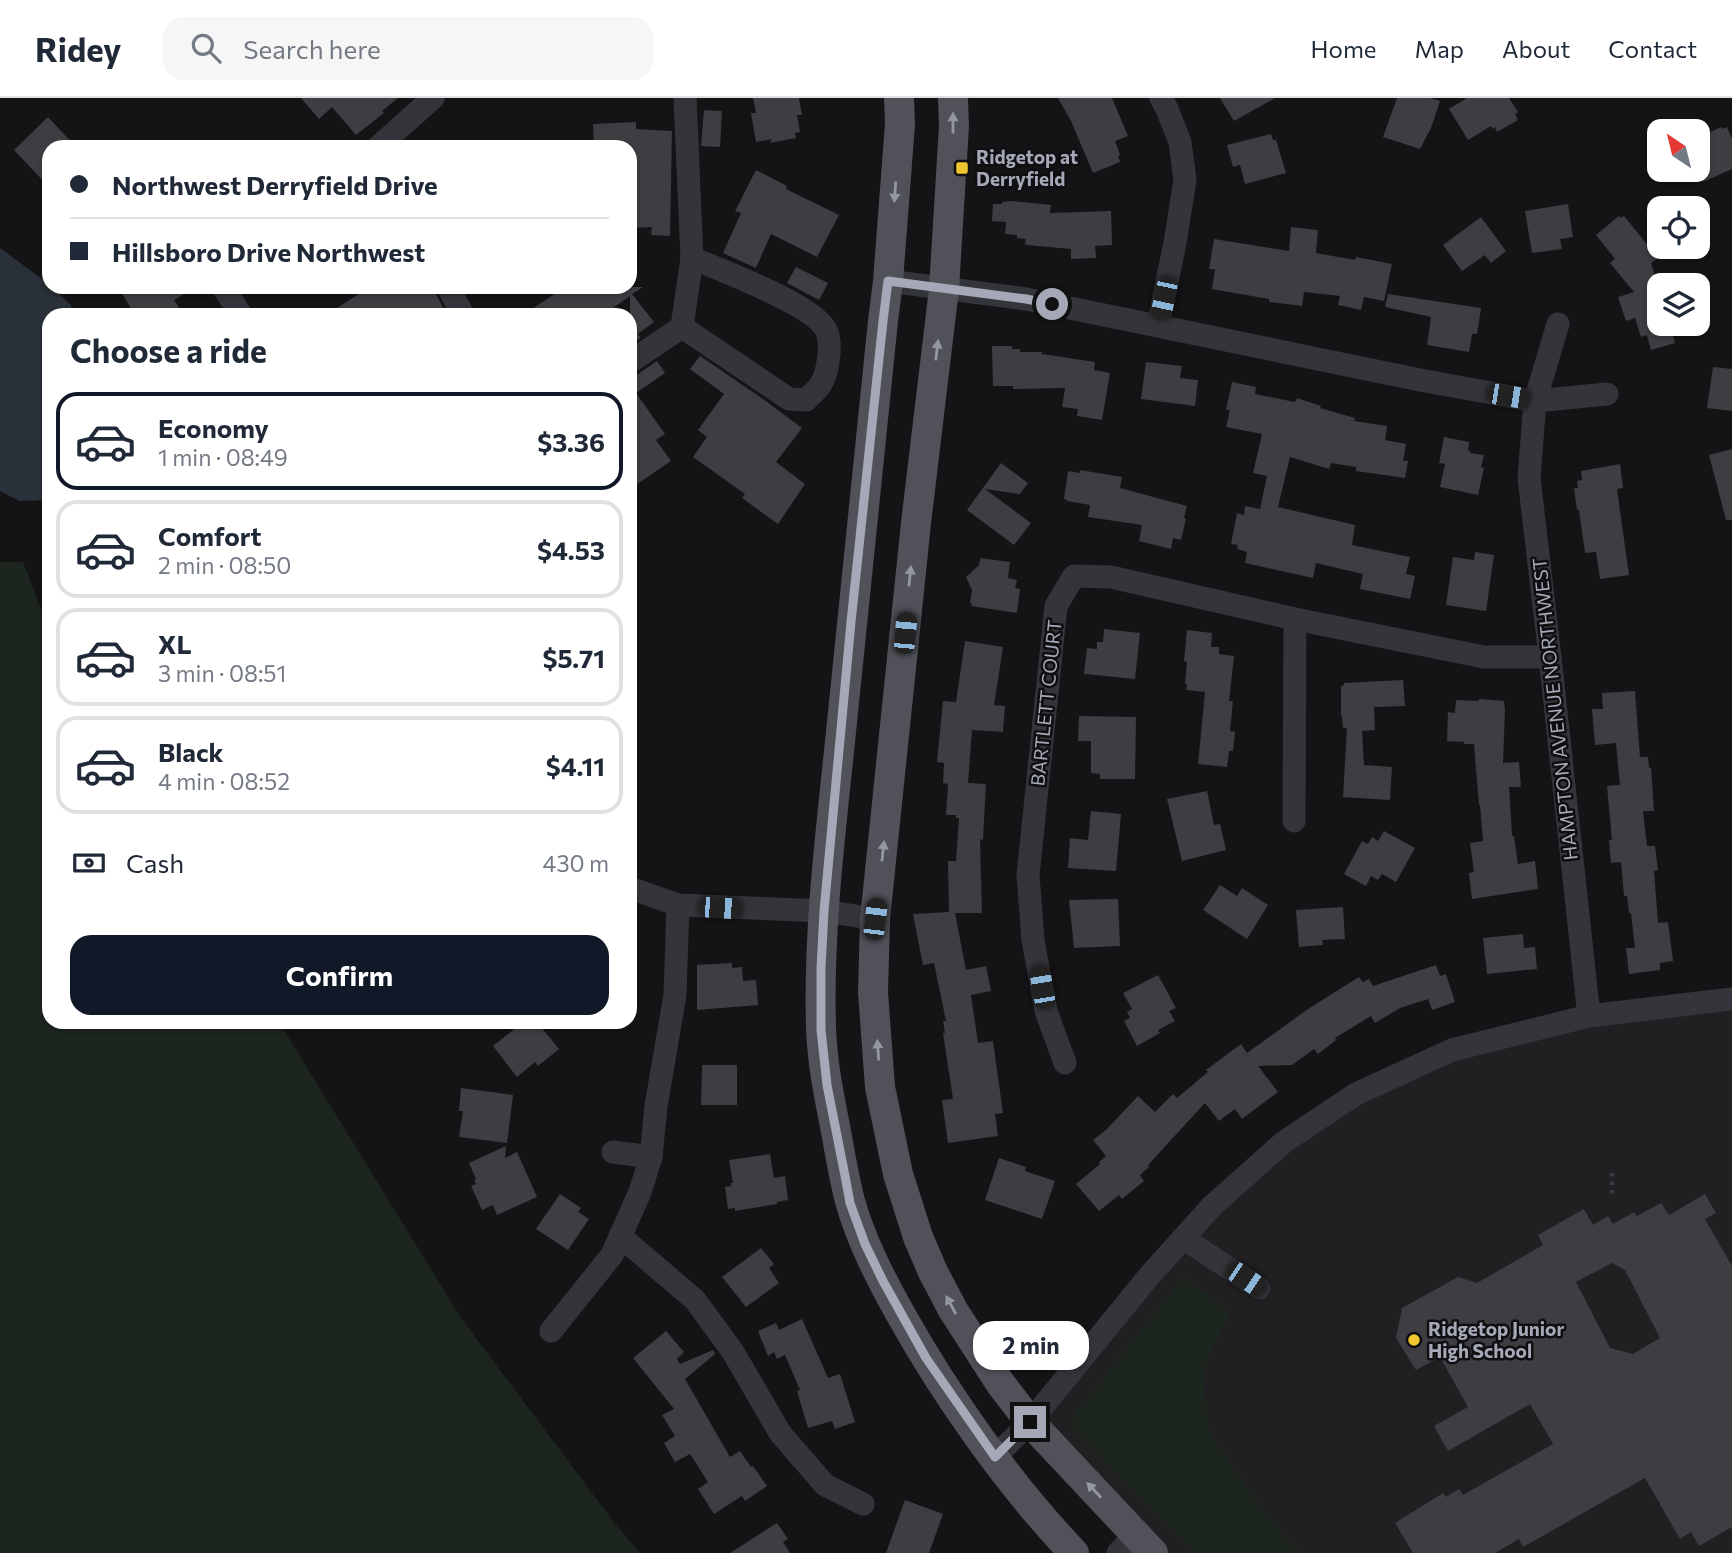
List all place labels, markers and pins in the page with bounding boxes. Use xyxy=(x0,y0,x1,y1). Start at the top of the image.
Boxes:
place label: Ridgetop at Derryfield xyxy=(976,145,1078,190)
marker: Ridgetop at Derryfield xyxy=(954,160,970,176)
place label: Ridgetop Junior High School xyxy=(1428,1317,1564,1362)
marker: Ridgetop Junior High School xyxy=(1406,1332,1422,1348)

